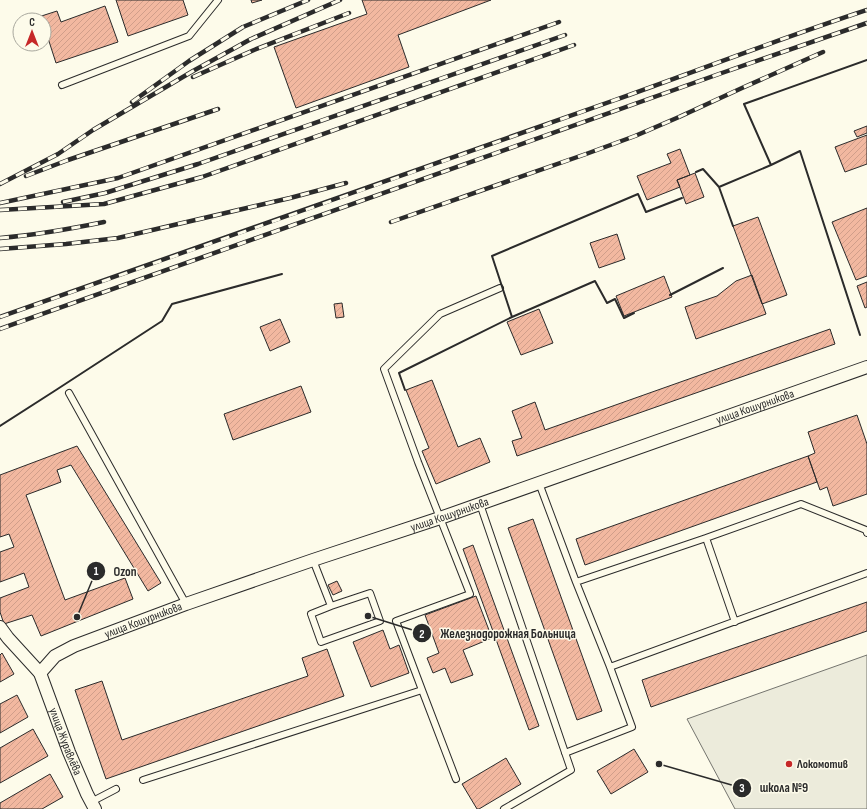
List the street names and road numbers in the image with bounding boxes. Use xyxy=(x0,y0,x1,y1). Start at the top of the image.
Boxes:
street label: улица Кошурникова xyxy=(714,386,797,428)
street label: улица Кошурникова xyxy=(408,494,491,535)
street label: улица Кошурникова xyxy=(102,599,185,642)
street label: улица Журавлёва xyxy=(45,706,85,778)

